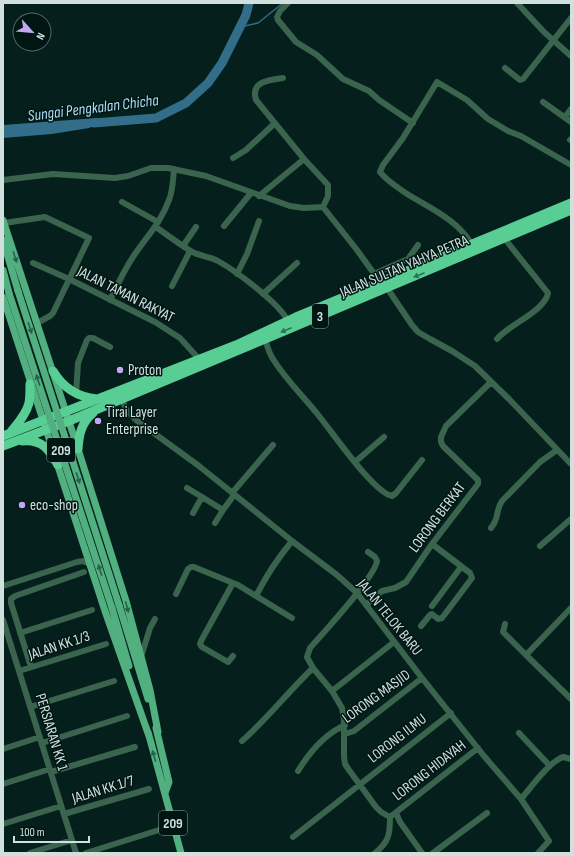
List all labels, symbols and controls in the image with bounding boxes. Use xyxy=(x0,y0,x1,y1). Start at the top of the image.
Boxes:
north arrow xyxy=(12,12,52,52)
text: N xyxy=(33,31,48,42)
water label: Sungai Pengkalan Chicha xyxy=(27,91,160,126)
street label: JALAN SULTAN YAHYA PETRA xyxy=(336,231,472,303)
one-way arrow xyxy=(12,251,18,263)
street label: JALAN TAMAN RAKYAT xyxy=(73,261,178,327)
one-way arrow xyxy=(413,272,425,278)
road number: 3 xyxy=(312,304,328,328)
one-way arrow xyxy=(27,322,33,334)
one-way arrow xyxy=(280,328,292,334)
place label: Proton xyxy=(128,361,162,380)
marker: Proton xyxy=(115,365,125,375)
one-way arrow xyxy=(35,374,41,386)
place label: Tirai Layer Enterprise xyxy=(106,403,158,439)
marker: Tirai Layer Enterprise xyxy=(93,416,103,426)
road number: 209 xyxy=(47,438,75,462)
one-way arrow xyxy=(76,473,82,485)
street label: LORONG BERKAT xyxy=(405,478,470,556)
place label: eco-shop xyxy=(30,496,78,515)
marker: eco-shop xyxy=(17,500,27,510)
one-way arrow xyxy=(96,564,102,576)
street label: JALAN TELOK BARU xyxy=(352,574,426,659)
one-way arrow xyxy=(124,601,130,613)
street label: JALAN KK 1/3 xyxy=(25,627,92,665)
street label: LORONG MASJID xyxy=(338,665,414,728)
street label: PERSIARAN KK 1 xyxy=(31,691,72,774)
street label: LORONG ILMU xyxy=(364,710,430,767)
street label: LORONG HIDAYAH xyxy=(389,736,470,805)
one-way arrow xyxy=(151,749,157,761)
street label: JALAN KK 1/7 xyxy=(69,771,137,808)
road number: 209 xyxy=(159,811,187,835)
scale bar xyxy=(14,818,89,844)
text: 100 m xyxy=(20,825,45,840)

